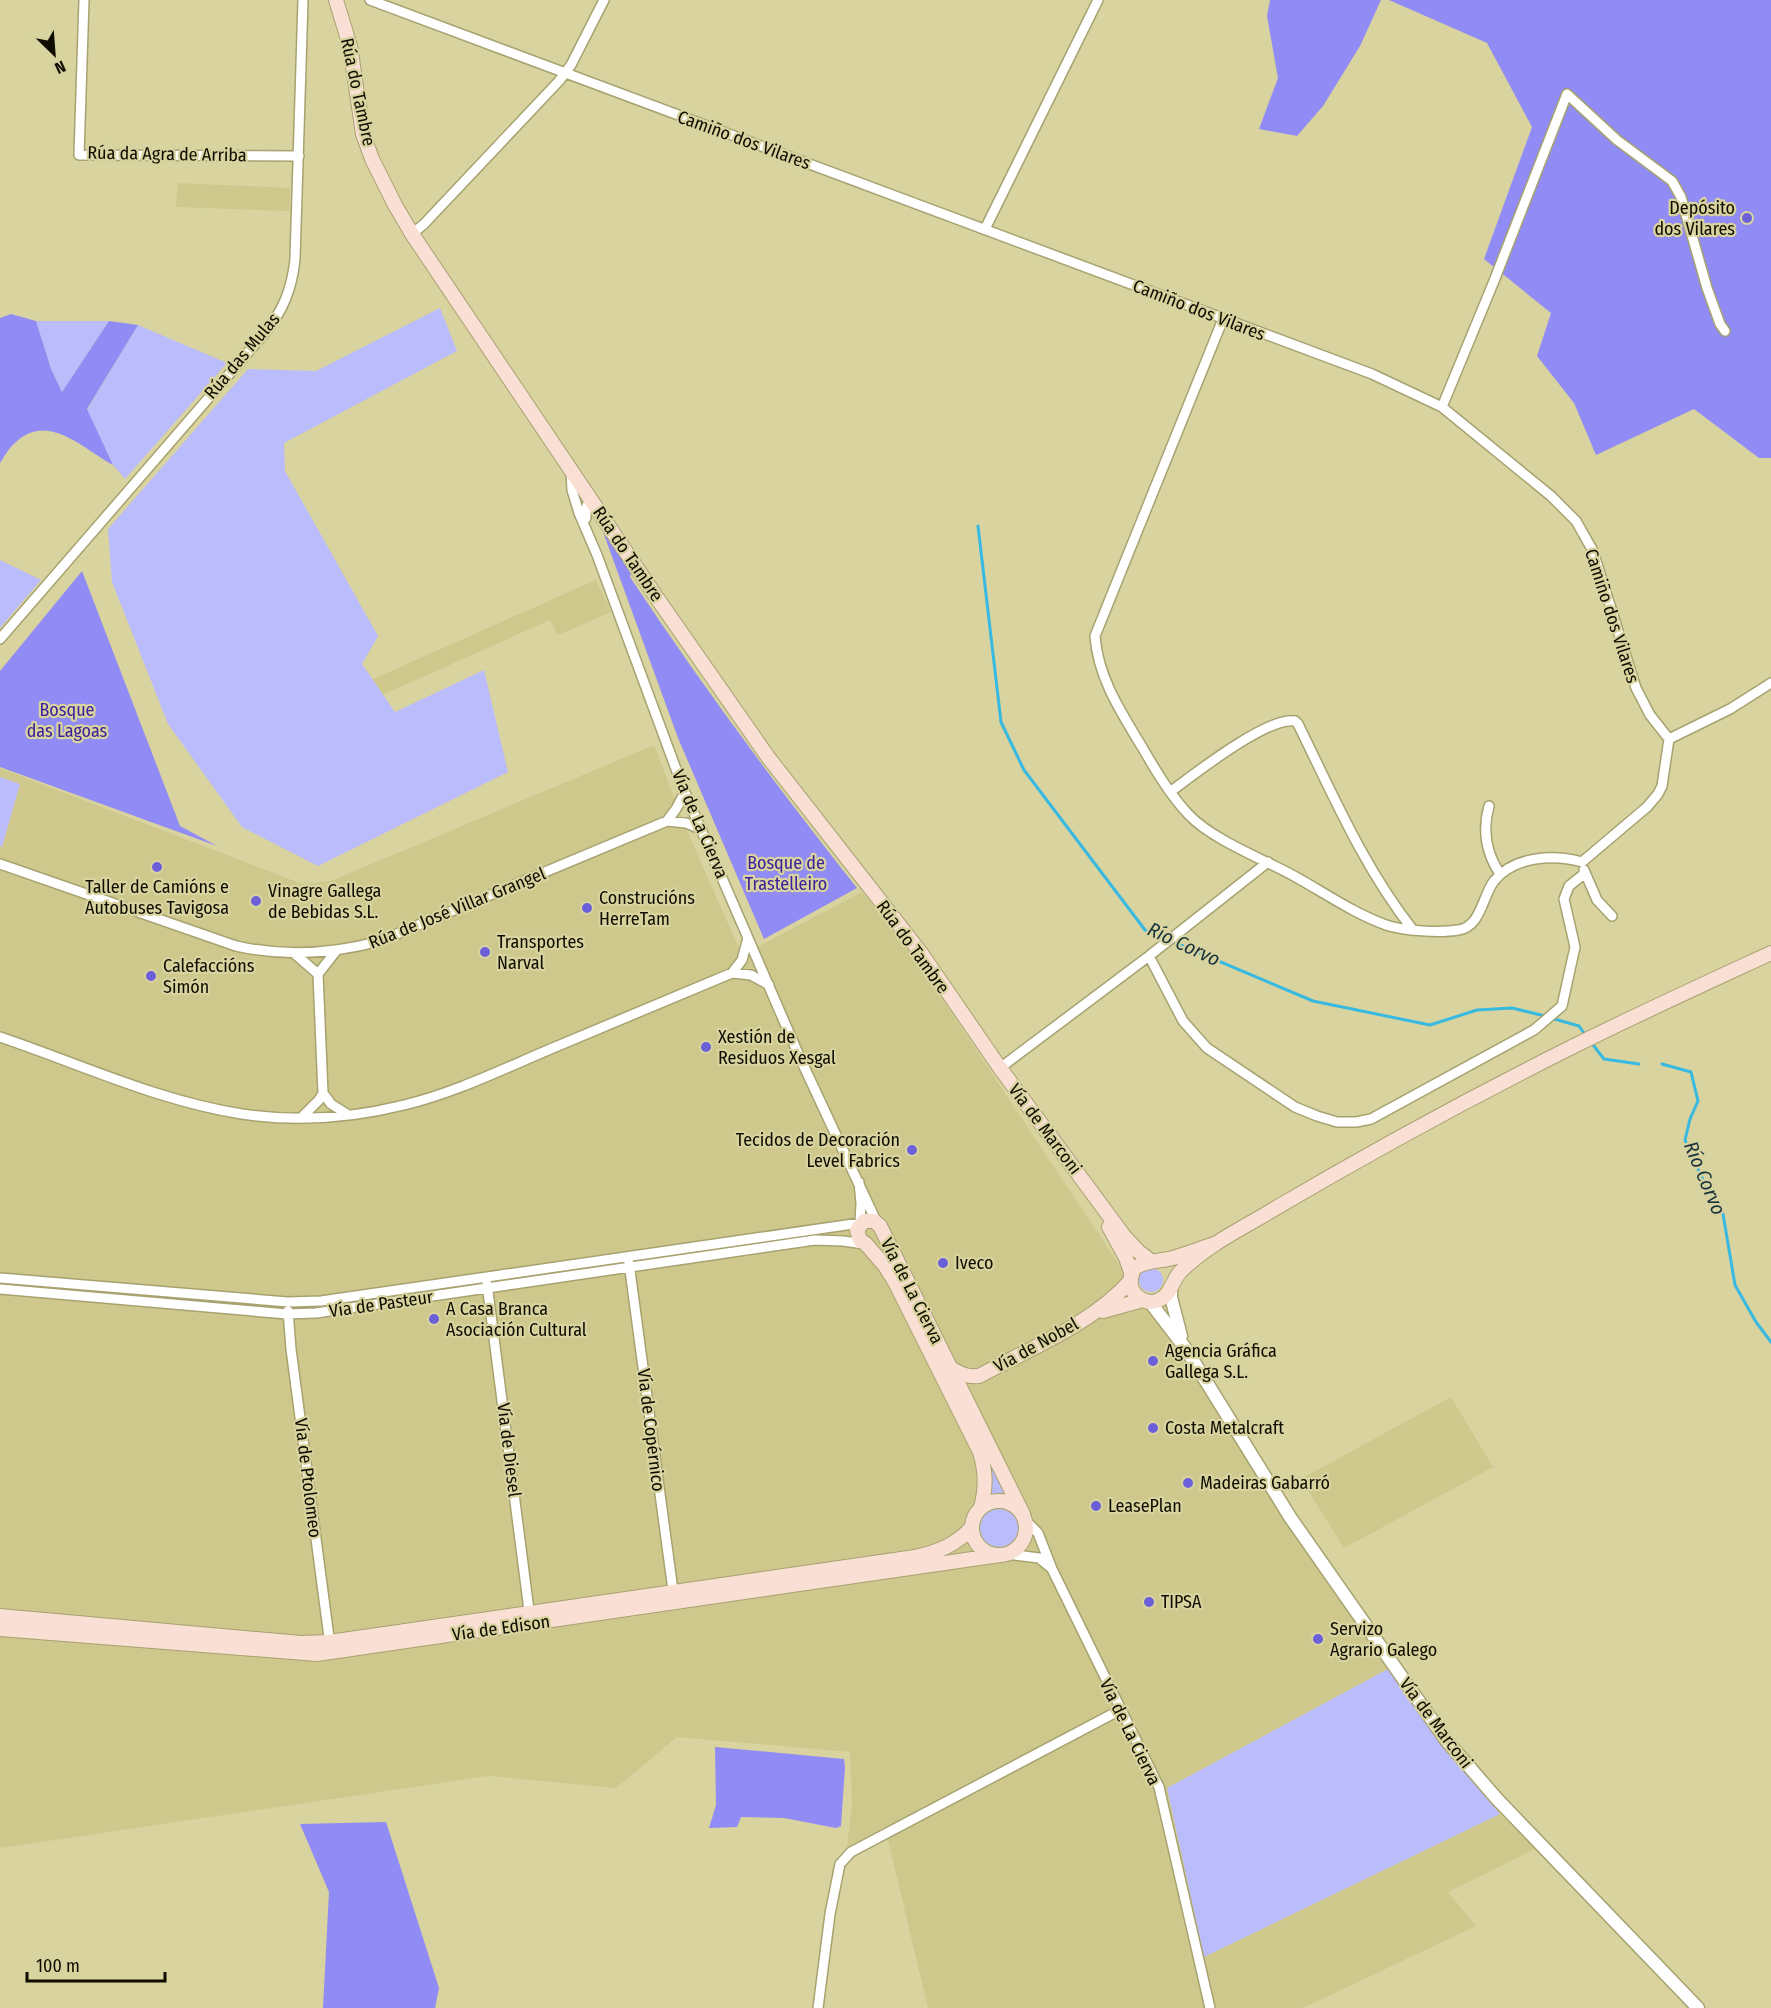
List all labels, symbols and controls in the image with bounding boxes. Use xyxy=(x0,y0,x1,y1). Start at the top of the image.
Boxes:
north arrow xyxy=(24,24,84,84)
street label: Rúa do Tambre xyxy=(336,36,380,148)
text: N xyxy=(52,57,68,78)
street label: Camiño dos Vilares xyxy=(674,106,814,174)
street label: Rúa da Agra de Arriba xyxy=(87,142,247,166)
place label: Depósito dos Vilares xyxy=(1654,197,1735,240)
marker: Depósito dos Vilares xyxy=(1740,211,1754,225)
street label: Camiño dos Vilares xyxy=(1130,275,1269,345)
street label: Rúa das Mulas xyxy=(200,308,285,404)
street label: Rúa do Tambre xyxy=(588,502,668,606)
street label: Camiño dos Vilares xyxy=(1580,546,1644,686)
park label: Bosque das Lagoas xyxy=(27,699,108,742)
street label: Vía de La Cierva xyxy=(667,766,733,882)
park label: Bosque de Trastelleiro xyxy=(745,852,827,895)
marker: Taller de Camións e Autobuses Tavigosa xyxy=(150,860,164,874)
street label: Rúa de José Villar Grangel xyxy=(365,862,549,954)
place label: Taller de Camións e Autobuses Tavigosa xyxy=(85,876,229,919)
place label: Vinagre Gallega de Bebidas S.L. xyxy=(268,880,382,923)
place label: Construcións HerreTam xyxy=(599,887,695,930)
marker: Vinagre Gallega de Bebidas S.L. xyxy=(249,894,263,908)
street label: Rúa do Tambre xyxy=(872,896,954,998)
marker: Construcións HerreTam xyxy=(580,901,594,915)
water label: Río Corvo xyxy=(1144,917,1224,971)
place label: Transportes Narval xyxy=(497,931,584,974)
marker: Transportes Narval xyxy=(478,945,492,959)
place label: Calefaccións Simón xyxy=(163,955,255,998)
marker: Calefaccións Simón xyxy=(144,969,158,983)
place label: Xestión de Residuos Xesgal xyxy=(718,1026,836,1069)
marker: Xestión de Residuos Xesgal xyxy=(699,1040,713,1054)
street label: Vía de Marconi xyxy=(1004,1079,1086,1179)
place label: Tecidos de Decoración Level Fabrics xyxy=(736,1129,900,1172)
water label: Río Corvo xyxy=(1679,1138,1731,1218)
marker: Tecidos de Decoración Level Fabrics xyxy=(905,1143,919,1157)
street label: Vía de La Cierva xyxy=(876,1234,948,1348)
place label: Iveco xyxy=(955,1252,993,1274)
marker: Iveco xyxy=(936,1256,950,1270)
street label: Vía de Pasteur xyxy=(328,1286,435,1322)
place label: A Casa Branca Asociación Cultural xyxy=(446,1298,587,1341)
marker: A Casa Branca Asociación Cultural xyxy=(427,1312,441,1326)
street label: Vía de Nobel xyxy=(990,1313,1082,1377)
place label: Agencia Gráfica Gallega S.L. xyxy=(1165,1340,1277,1383)
marker: Agencia Gráfica Gallega S.L. xyxy=(1146,1354,1160,1368)
street label: Vía de Copérnico xyxy=(633,1367,669,1493)
street label: Vía de Diesel xyxy=(492,1402,526,1499)
street label: Vía de Ptolomeo xyxy=(290,1417,326,1539)
place label: Costa Metalcraft xyxy=(1165,1417,1284,1439)
marker: Costa Metalcraft xyxy=(1146,1421,1160,1435)
place label: Madeiras Gabarró xyxy=(1200,1472,1330,1494)
marker: Madeiras Gabarró xyxy=(1181,1476,1195,1490)
place label: LeasePlan xyxy=(1108,1495,1182,1517)
marker: LeasePlan xyxy=(1089,1499,1103,1513)
place label: TIPSA xyxy=(1161,1591,1202,1613)
marker: TIPSA xyxy=(1142,1595,1156,1609)
street label: Vía de Edison xyxy=(451,1610,551,1646)
place label: Servizo Agrario Galego xyxy=(1330,1618,1437,1661)
marker: Servizo Agrario Galego xyxy=(1311,1632,1325,1646)
street label: Vía de Marconi xyxy=(1395,1673,1477,1773)
street label: Vía de La Cierva xyxy=(1095,1675,1165,1789)
scale bar xyxy=(27,1945,165,1983)
text: 100 m xyxy=(36,1955,80,1977)

